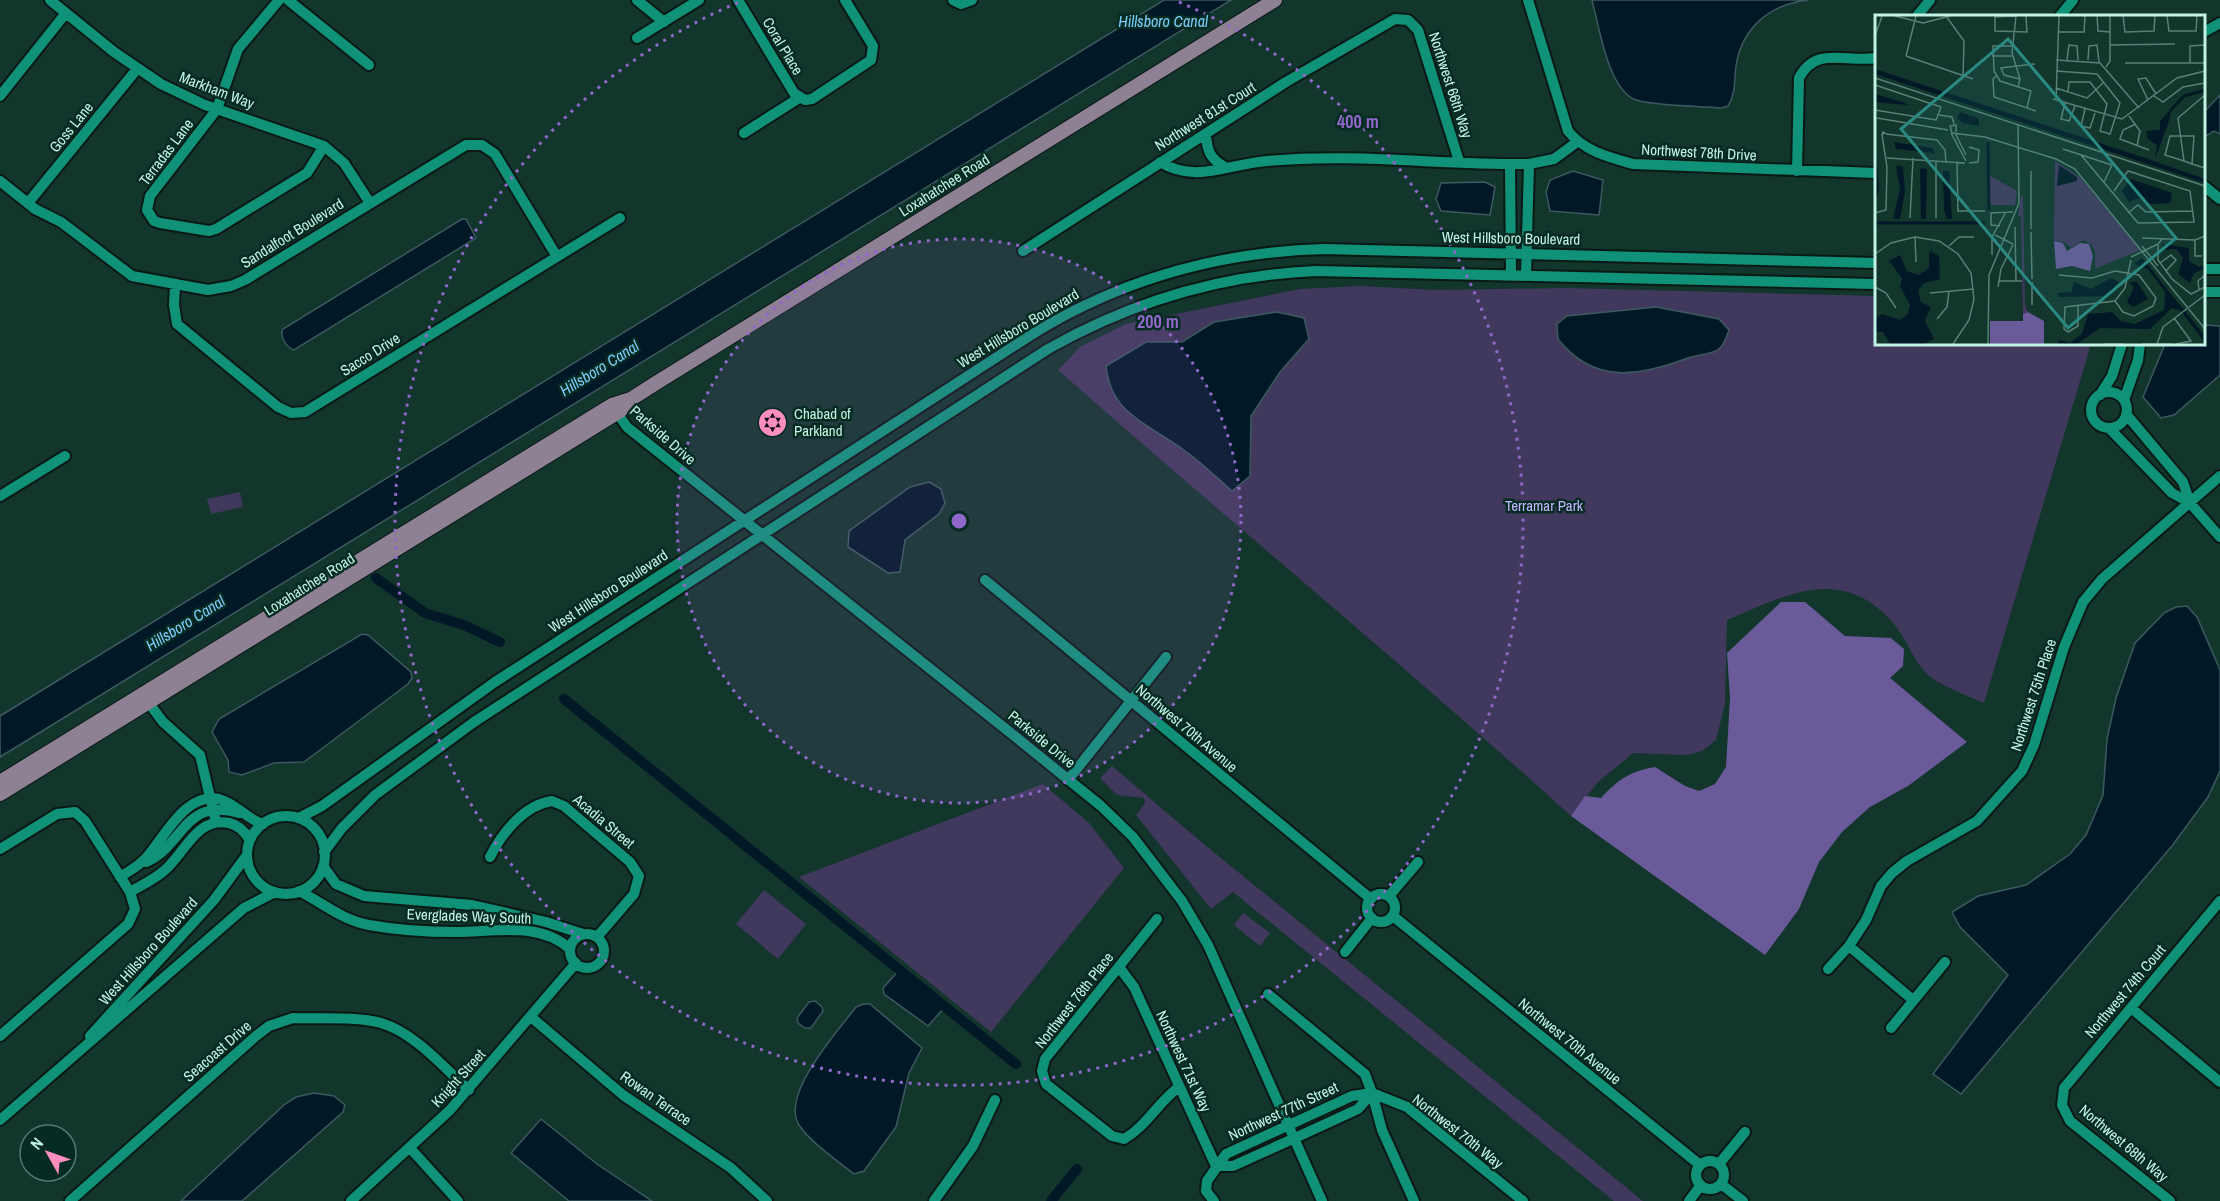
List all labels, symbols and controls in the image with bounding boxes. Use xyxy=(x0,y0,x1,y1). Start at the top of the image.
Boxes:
water label: Hillsboro Canal xyxy=(1118,10,1209,32)
street label: Coral Place xyxy=(758,13,808,79)
inset map xyxy=(1875,15,2205,345)
street label: Northwest 66th Way xyxy=(1424,29,1478,142)
street label: Markham Way xyxy=(176,66,258,114)
street label: Northwest 81st Court xyxy=(1150,76,1260,156)
street label: Goss Lane xyxy=(44,97,98,157)
text: 400 m xyxy=(1337,109,1379,134)
street label: Terradas Lane xyxy=(134,114,198,190)
street label: Northwest 78th Drive xyxy=(1641,138,1757,166)
street label: Loxahatchee Road xyxy=(895,149,993,221)
street label: Sandalfoot Boulevard xyxy=(237,193,347,273)
street label: West Hillsboro Boulevard xyxy=(1442,226,1580,250)
street label: West Hillsboro Boulevard xyxy=(953,283,1083,373)
text: 200 m xyxy=(1137,309,1179,334)
street label: Sacco Drive xyxy=(336,327,404,381)
water label: Hillsboro Canal xyxy=(555,334,644,401)
street label: Parkside Drive xyxy=(625,400,701,470)
place label: Chabad of Parkland xyxy=(794,403,851,441)
synagogue icon: Chabad of Parkland xyxy=(757,406,789,438)
park label: Terramar Park xyxy=(1505,495,1584,516)
centre of rings xyxy=(949,511,969,531)
street label: West Hillsboro Boulevard xyxy=(544,544,672,638)
street label: Loxahatchee Road xyxy=(260,548,358,620)
water label: Hillsboro Canal xyxy=(141,589,230,656)
street label: Northwest 75th Place xyxy=(2005,636,2061,754)
street label: Northwest 70th Avenue xyxy=(1132,679,1243,777)
street label: Parkside Drive xyxy=(1004,705,1080,773)
street label: Acadia Street xyxy=(568,788,640,853)
street label: West Hillsboro Boulevard xyxy=(94,892,202,1010)
street label: Everglades Way South xyxy=(406,903,532,929)
street label: Northwest 74th Court xyxy=(2080,939,2171,1042)
street label: Northwest 78th Place xyxy=(1030,947,1118,1053)
street label: Northwest 70th Avenue xyxy=(1514,993,1626,1089)
street label: Northwest 71st Way xyxy=(1151,1007,1217,1116)
street label: Seacoast Drive xyxy=(178,1015,256,1087)
street label: Knight Street xyxy=(426,1044,490,1112)
street label: Rowan Terrace xyxy=(616,1066,696,1130)
street label: Northwest 77th Street xyxy=(1225,1076,1342,1146)
street label: Northwest 70th Way xyxy=(1408,1089,1509,1174)
street label: Northwest 68th Way xyxy=(2075,1100,2174,1187)
north arrow xyxy=(18,1123,78,1183)
text: N xyxy=(25,1133,48,1154)

